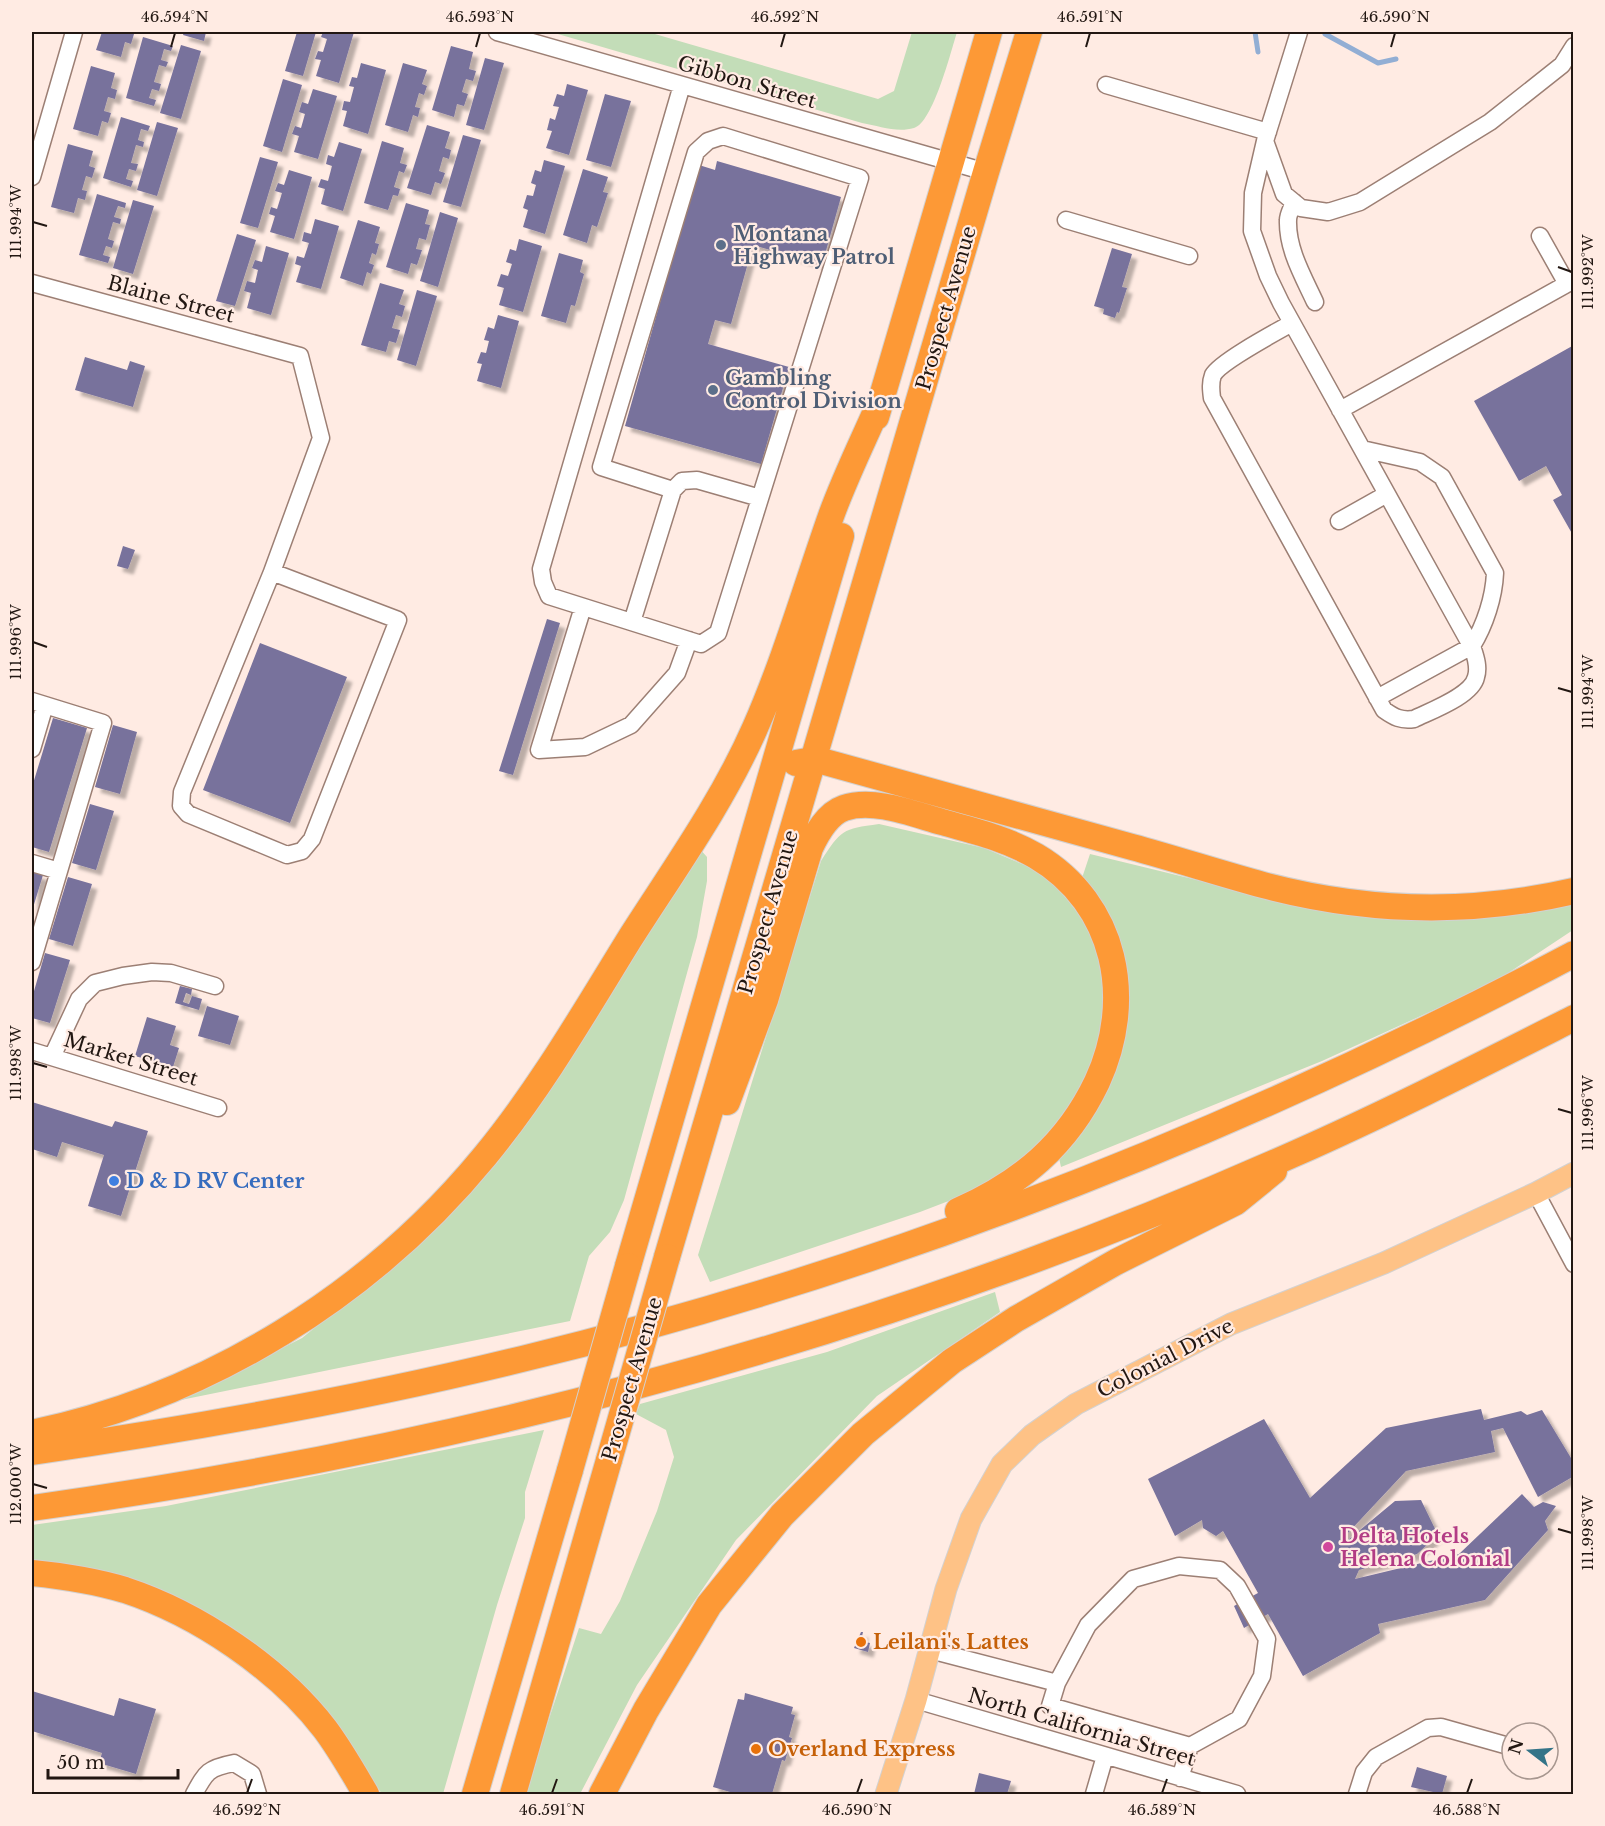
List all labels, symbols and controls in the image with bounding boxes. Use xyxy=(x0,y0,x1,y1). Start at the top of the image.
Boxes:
text: 46.594°N xyxy=(141,7,209,26)
text: 46.593°N xyxy=(446,7,514,26)
text: 46.592°N xyxy=(751,7,819,26)
text: 46.591°N xyxy=(1057,7,1123,26)
text: 46.590°N xyxy=(1360,7,1430,26)
street label: Gibbon Street xyxy=(675,51,820,113)
text: 111.994°W xyxy=(6,184,25,259)
place label: Montana Highway Patrol xyxy=(733,222,895,269)
street label: Prospect Avenue xyxy=(911,223,981,393)
text: 111.992°W xyxy=(1578,234,1597,310)
marker: Montana Highway Patrol xyxy=(714,238,728,252)
street label: Blaine Street xyxy=(105,270,238,328)
place label: Gambling Control Division xyxy=(725,366,902,413)
marker: Gambling Control Division xyxy=(706,383,720,397)
text: 111.996°W xyxy=(6,604,25,680)
text: 111.994°W xyxy=(1578,654,1597,729)
street label: Prospect Avenue xyxy=(733,827,803,997)
text: 111.998°W xyxy=(6,1025,25,1101)
street label: Market Street xyxy=(61,1027,201,1091)
text: 111.996°W xyxy=(1578,1075,1597,1151)
place label: D & D RV Center xyxy=(126,1169,304,1193)
marker: D & D RV Center xyxy=(107,1174,121,1188)
street label: Prospect Avenue xyxy=(597,1294,667,1464)
street label: Colonial Drive xyxy=(1093,1313,1237,1403)
text: 112.000°W xyxy=(6,1443,25,1525)
text: 111.998°W xyxy=(1578,1495,1597,1571)
place label: Delta Hotels Helena Colonial xyxy=(1340,1524,1511,1571)
marker: Delta Hotels Helena Colonial xyxy=(1321,1540,1335,1554)
place label: Leilani's Lattes xyxy=(873,1630,1029,1654)
marker: Leilani's Lattes xyxy=(854,1635,868,1649)
street label: North California Street xyxy=(965,1683,1199,1771)
north arrow xyxy=(1500,1721,1560,1781)
text: N xyxy=(1504,1736,1527,1757)
place label: Overland Express xyxy=(768,1737,955,1761)
scale bar xyxy=(48,1742,178,1780)
marker: Overland Express xyxy=(749,1742,763,1756)
text: 50 m xyxy=(57,1752,105,1774)
text: 46.592°N xyxy=(213,1800,281,1819)
text: 46.591°N xyxy=(519,1800,585,1819)
text: 46.590°N xyxy=(822,1800,892,1819)
text: 46.589°N xyxy=(1128,1800,1196,1819)
text: 46.588°N xyxy=(1433,1800,1501,1819)

